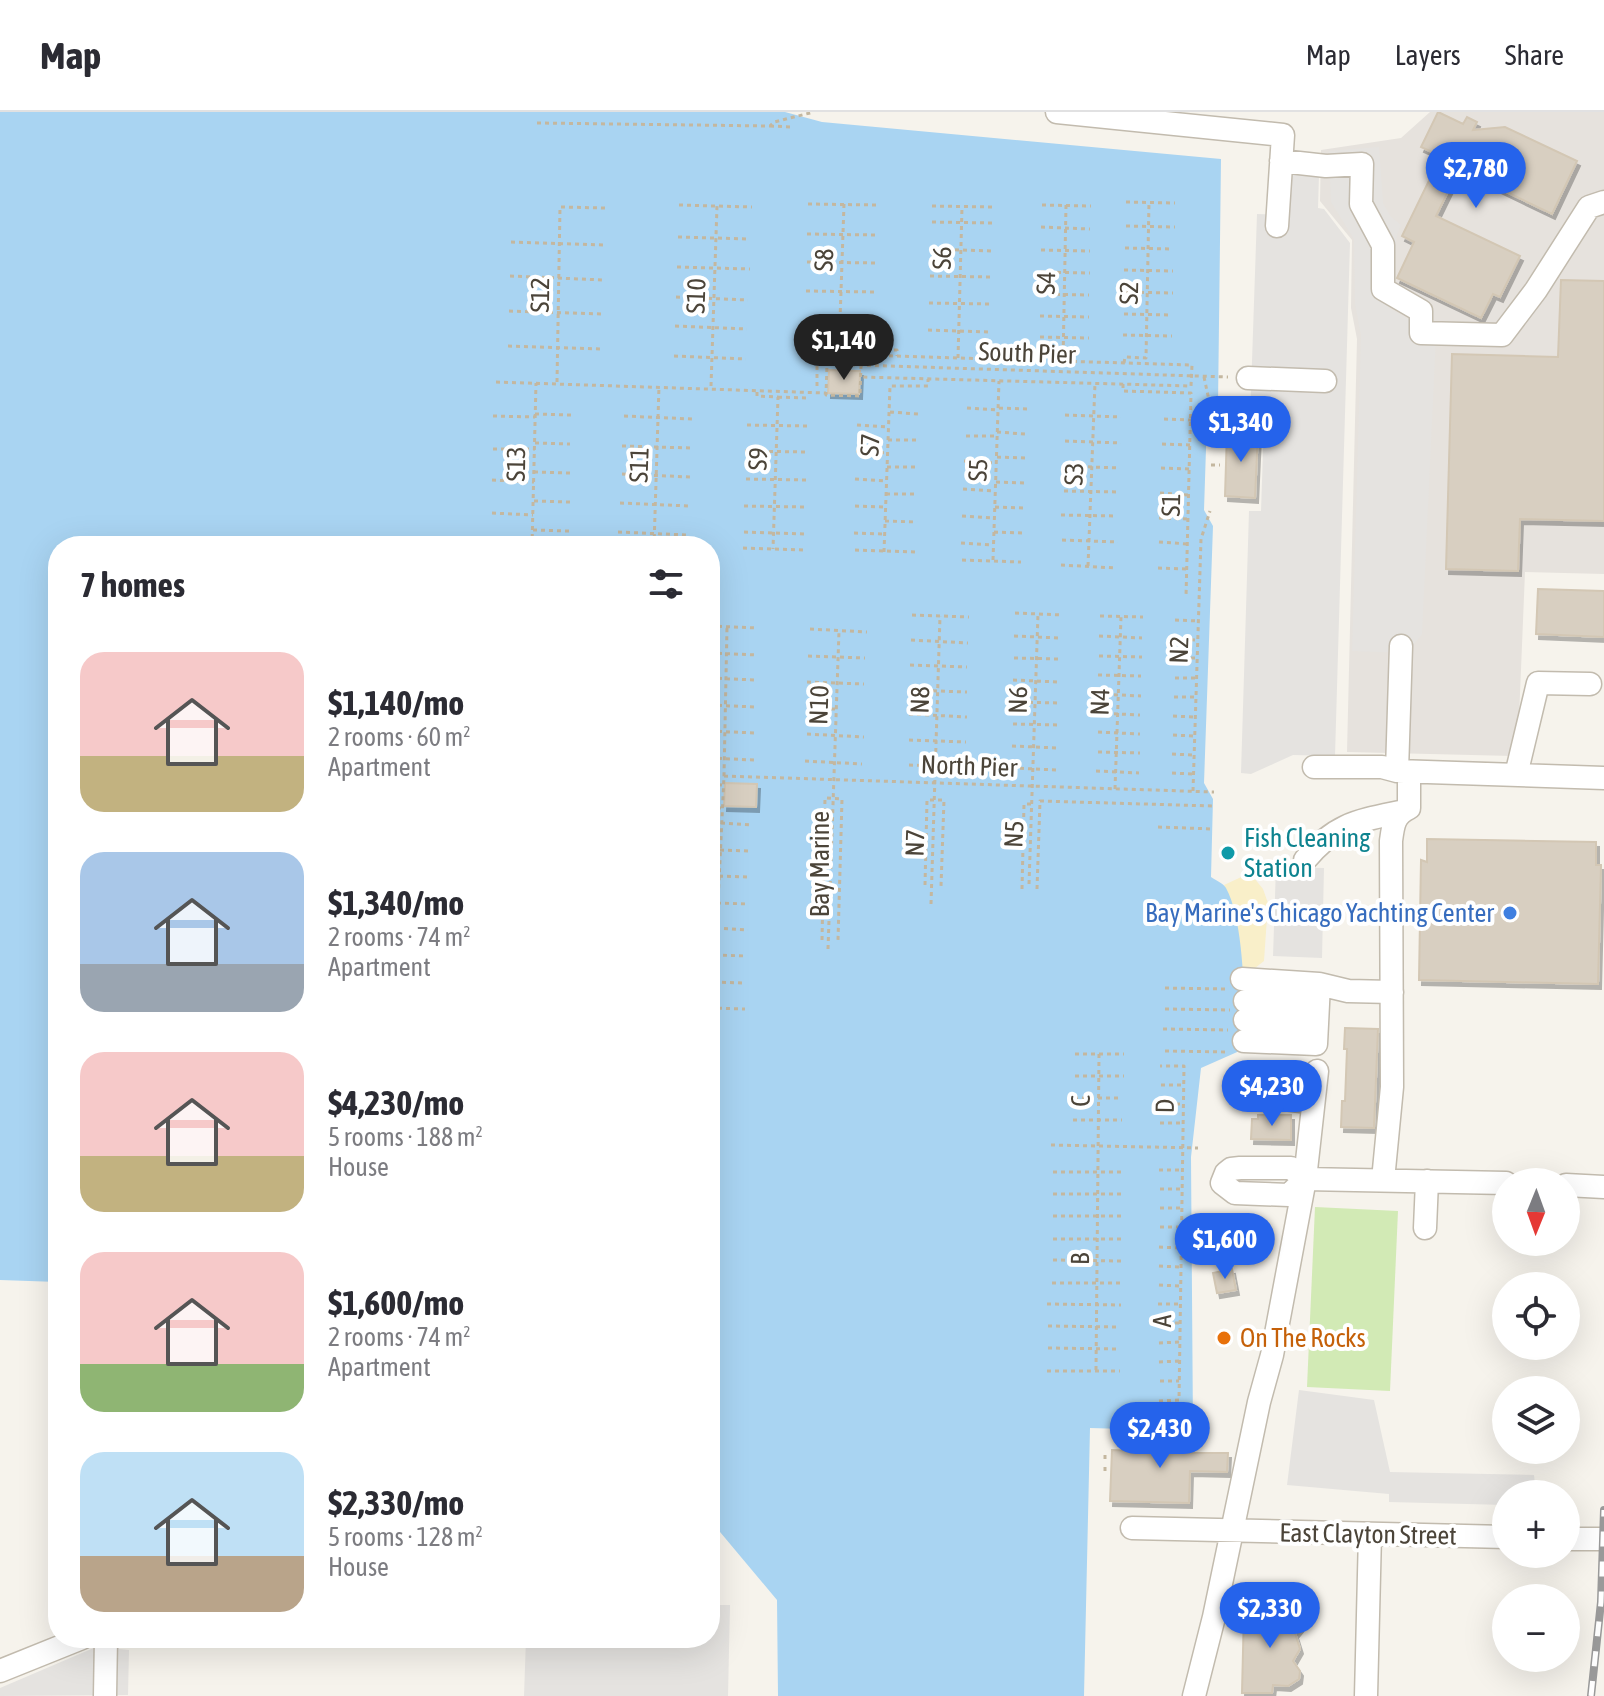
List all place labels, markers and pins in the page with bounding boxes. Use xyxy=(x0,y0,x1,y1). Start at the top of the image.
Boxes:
pin: $2,780 xyxy=(1411,142,1541,210)
pin: $1,140 xyxy=(779,314,909,382)
pin: $1,340 xyxy=(1176,396,1306,464)
place label: Fish Cleaning Station xyxy=(1244,823,1371,883)
marker: Fish Cleaning Station xyxy=(1219,844,1237,862)
place label: Bay Marine's Chicago Yachting Center xyxy=(1145,898,1494,928)
marker: Bay Marine's Chicago Yachting Center xyxy=(1501,904,1519,922)
pin: $4,230 xyxy=(1207,1060,1337,1128)
pin: $1,600 xyxy=(1160,1213,1290,1281)
place label: On The Rocks xyxy=(1240,1323,1366,1353)
marker: On The Rocks xyxy=(1215,1329,1233,1347)
pin: $2,430 xyxy=(1095,1402,1225,1470)
pin: $2,330 xyxy=(1205,1582,1335,1650)

